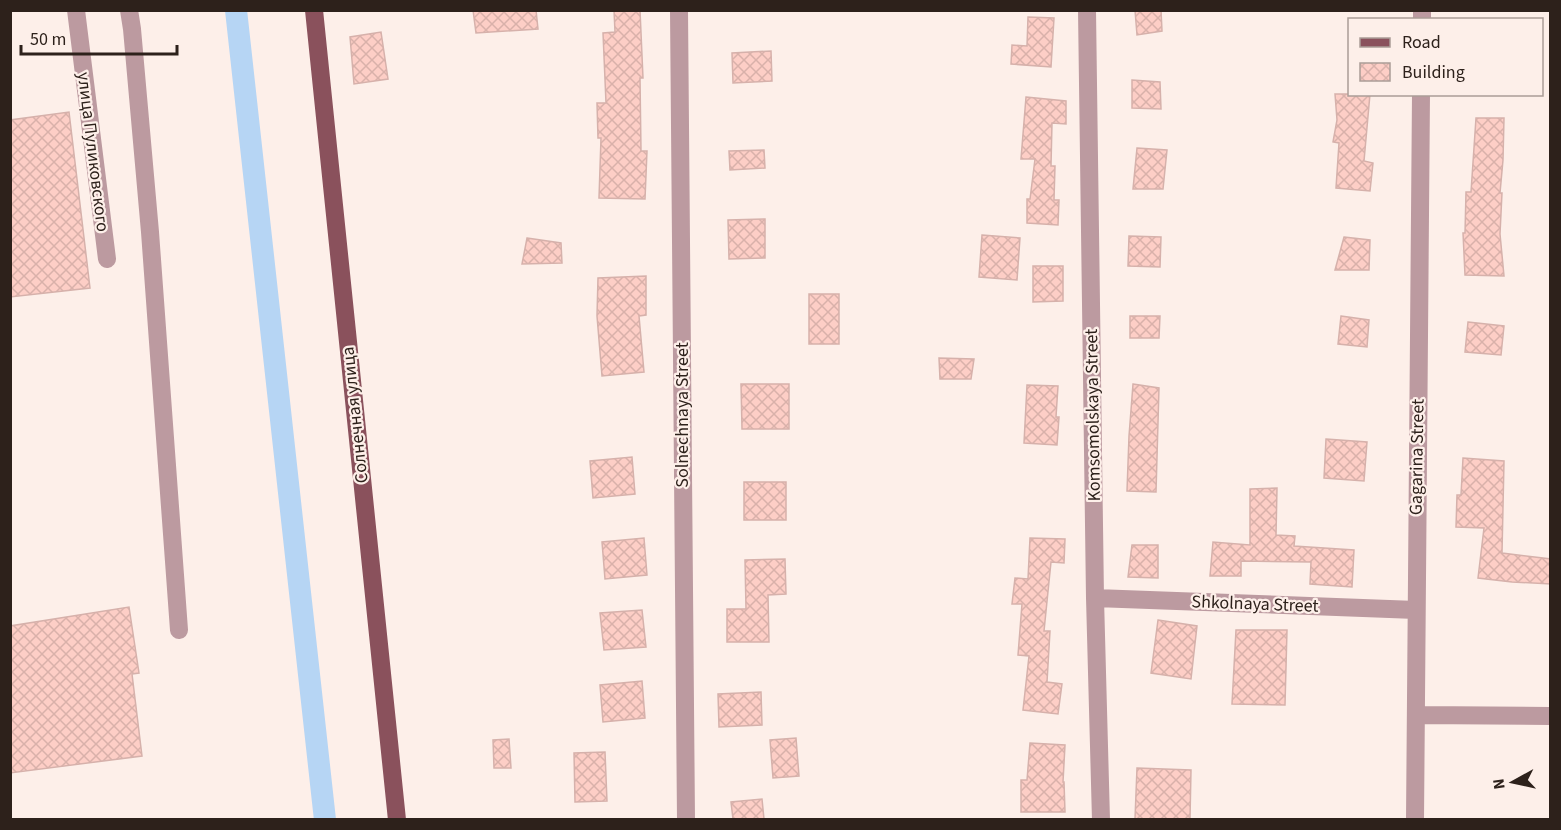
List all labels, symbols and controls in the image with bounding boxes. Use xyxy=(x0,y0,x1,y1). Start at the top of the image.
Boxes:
scale bar xyxy=(21,18,177,56)
legend xyxy=(1348,18,1543,96)
text: 50 m xyxy=(30,27,66,52)
text: Road xyxy=(1402,30,1441,55)
text: Building xyxy=(1402,60,1465,85)
street label: улица Пуликовского xyxy=(71,71,115,233)
street label: Komsomolskaya Street xyxy=(1079,328,1107,502)
street label: Solnechnaya Street xyxy=(670,342,695,488)
street label: Солнечная улица xyxy=(335,346,375,484)
street label: Gagarina Street xyxy=(1403,399,1431,515)
street label: Shkolnaya Street xyxy=(1191,589,1319,619)
north arrow xyxy=(1483,752,1543,812)
text: N xyxy=(1488,777,1511,791)

